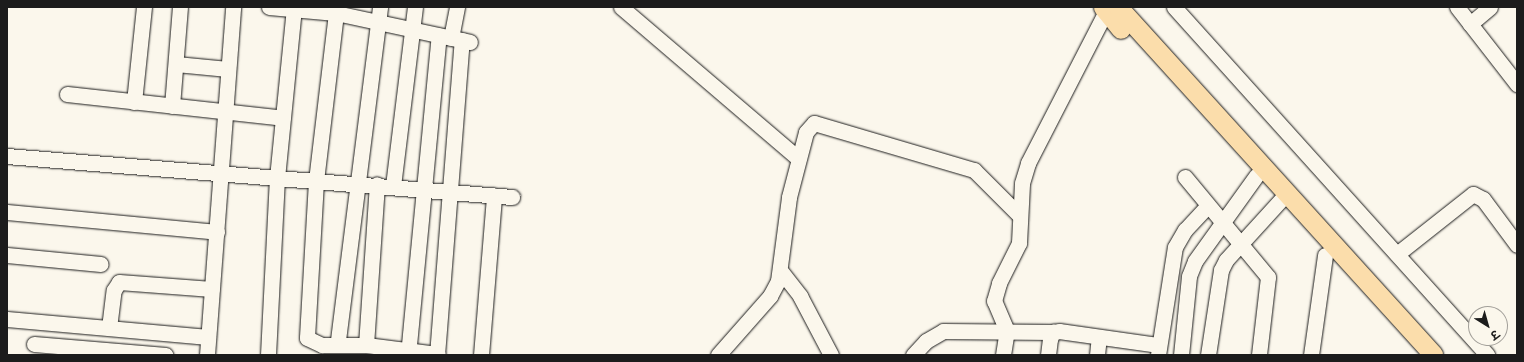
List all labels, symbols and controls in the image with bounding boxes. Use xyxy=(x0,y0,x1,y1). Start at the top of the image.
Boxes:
north arrow xyxy=(1468,306,1508,346)
text: उ xyxy=(1487,327,1502,343)

